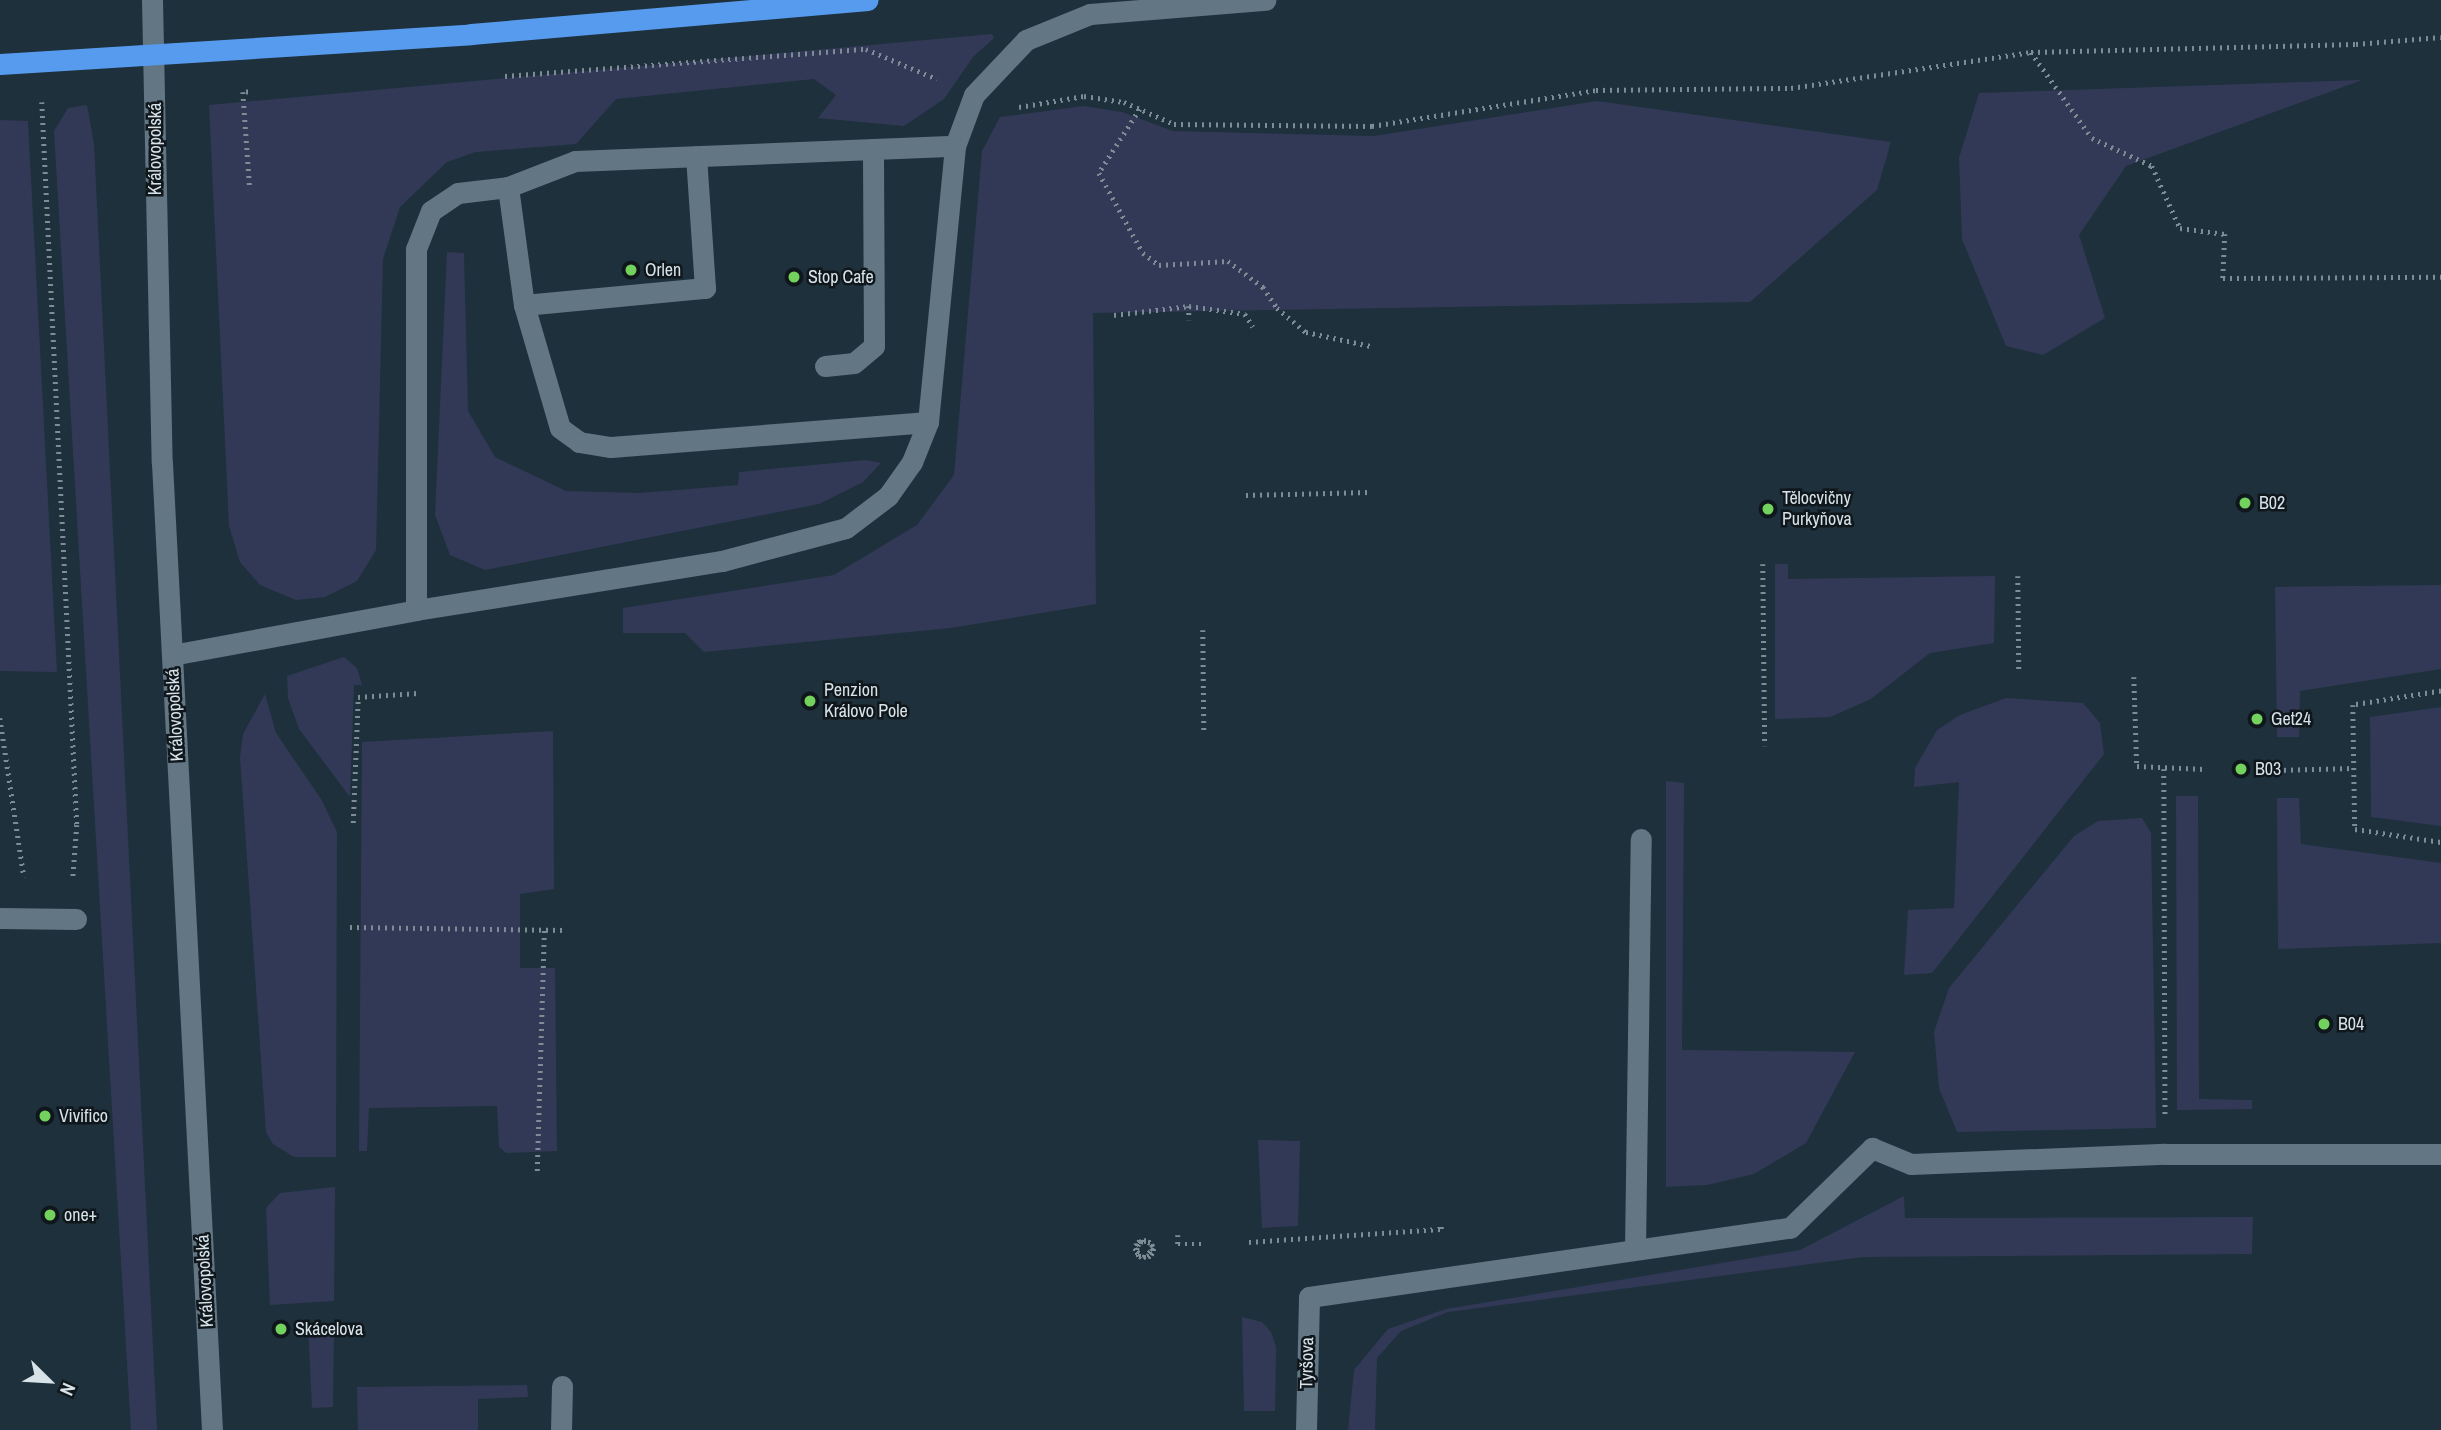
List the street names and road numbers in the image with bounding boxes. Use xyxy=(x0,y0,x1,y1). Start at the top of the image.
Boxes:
street label: Královopolská xyxy=(144,103,166,195)
street label: Královopolská xyxy=(162,668,188,762)
street label: Královopolská xyxy=(192,1234,218,1328)
street label: Tyršova xyxy=(1296,1337,1318,1389)

